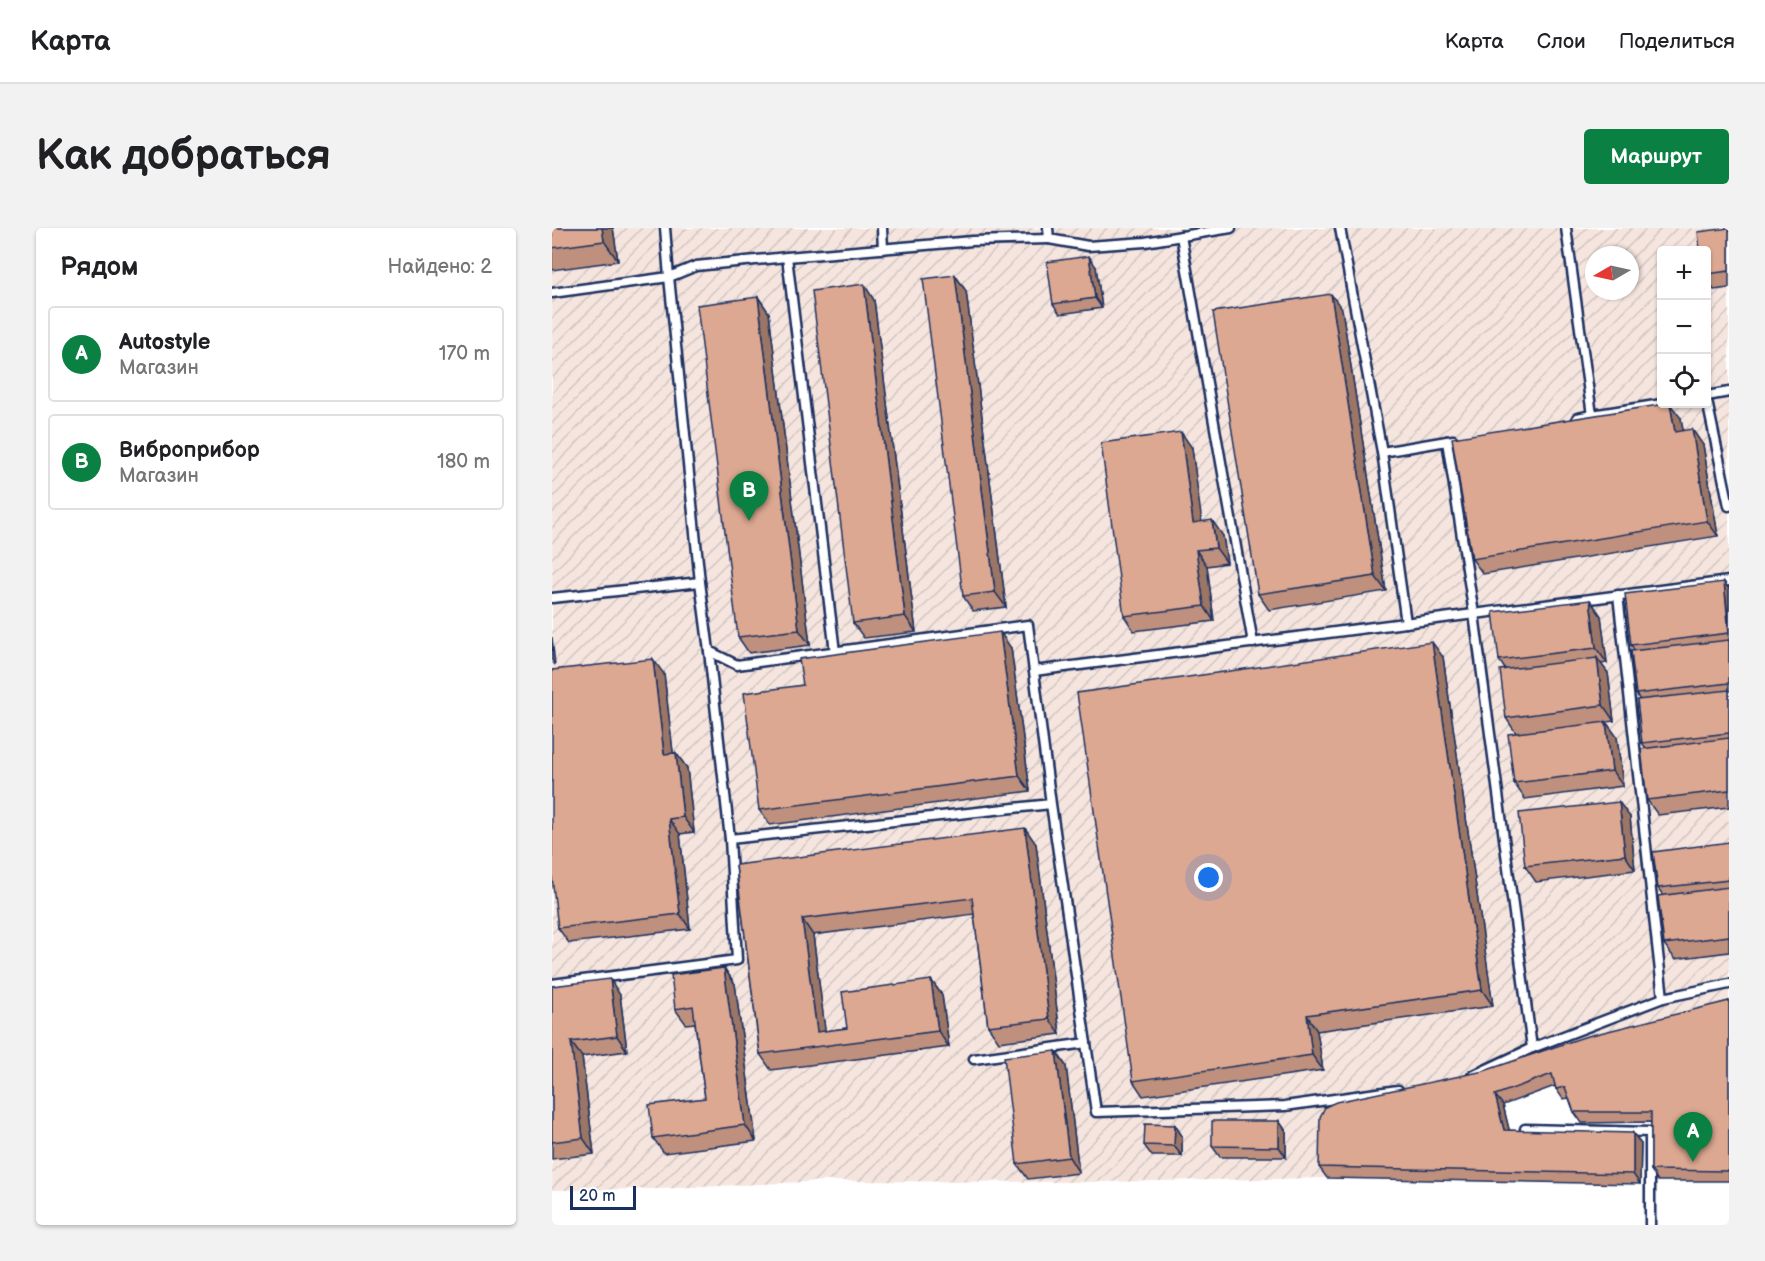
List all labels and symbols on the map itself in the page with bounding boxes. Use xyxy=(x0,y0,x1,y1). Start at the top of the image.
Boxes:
north arrow xyxy=(1585,246,1639,300)
pin: B xyxy=(730,472,768,521)
your location xyxy=(1194,863,1223,892)
pin: A xyxy=(1674,1112,1712,1162)
scale bar xyxy=(570,1183,636,1210)

